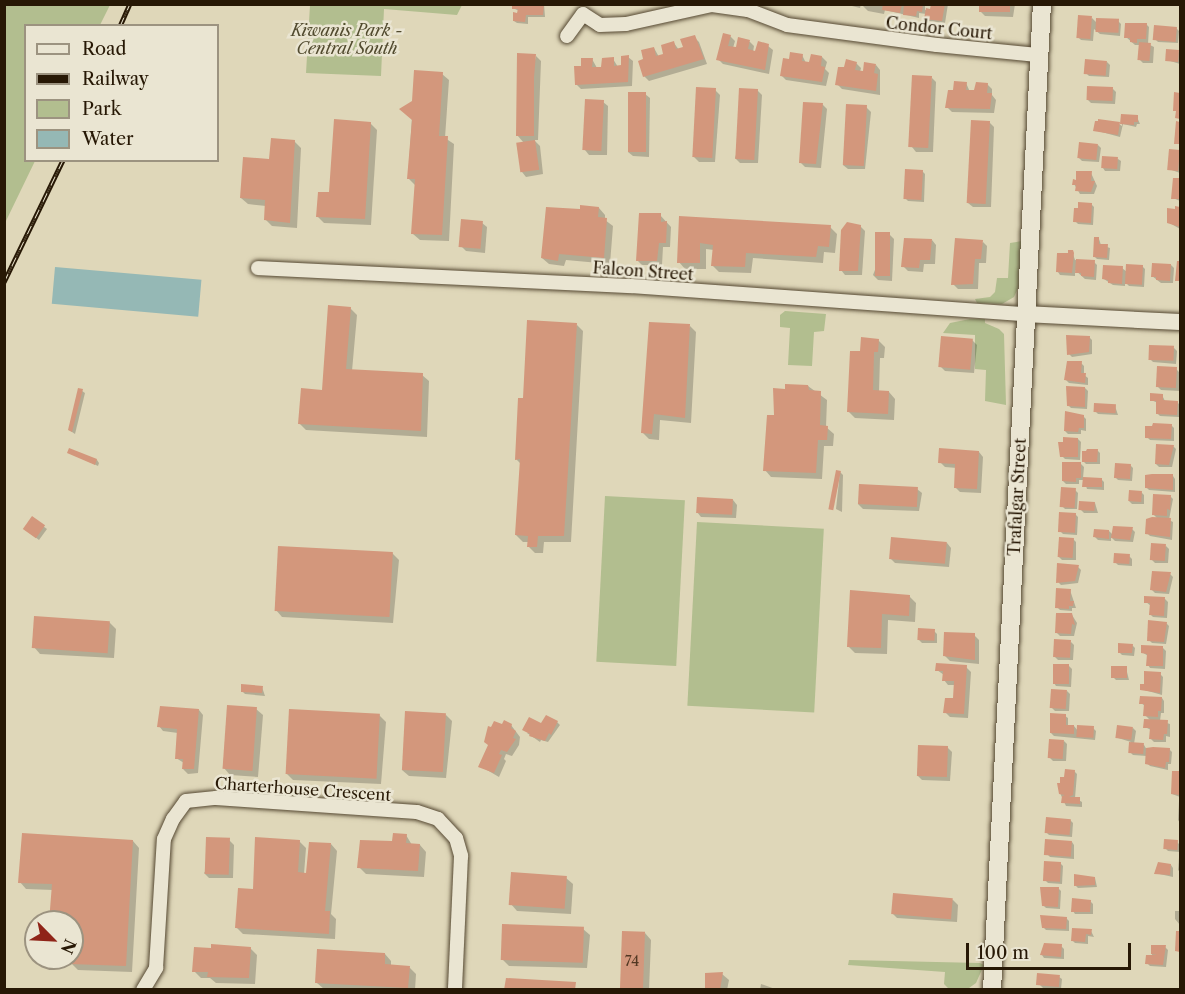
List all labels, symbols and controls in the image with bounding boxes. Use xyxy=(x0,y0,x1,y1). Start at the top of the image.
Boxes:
street label: Condor Court xyxy=(885,13,993,43)
park label: Kiwanis Park - Central South xyxy=(291,20,403,58)
legend xyxy=(24,24,219,162)
text: Road xyxy=(82,38,127,60)
text: Railway xyxy=(82,68,149,90)
text: Park xyxy=(82,98,121,120)
text: Water xyxy=(82,128,134,150)
street label: Falcon Street xyxy=(592,258,694,284)
street label: Trafalgar Street xyxy=(1004,437,1030,557)
street label: Charterhouse Crescent xyxy=(214,773,392,805)
north arrow xyxy=(24,910,84,970)
scale bar xyxy=(969,931,1134,969)
text: N xyxy=(57,936,81,957)
text: 100 m xyxy=(977,942,1029,964)
house number: 74 xyxy=(625,953,639,969)

